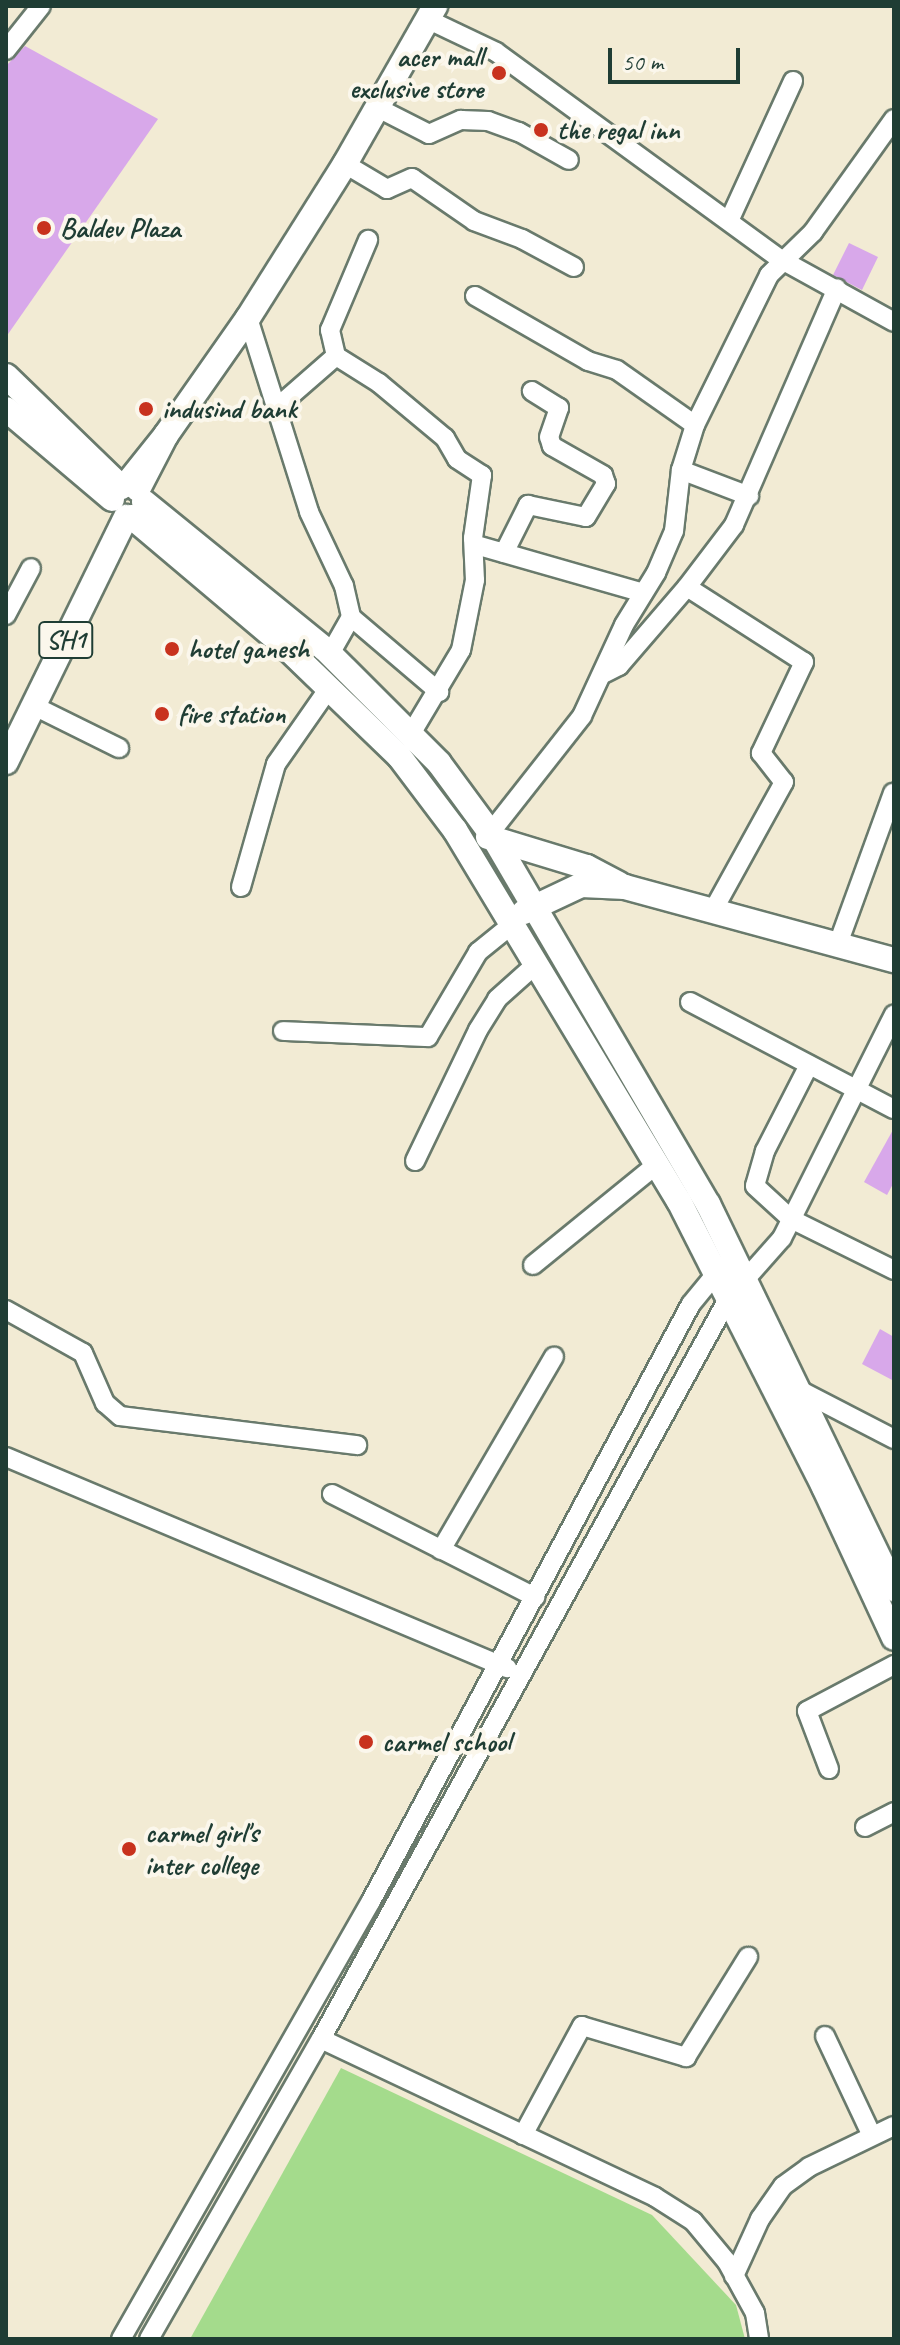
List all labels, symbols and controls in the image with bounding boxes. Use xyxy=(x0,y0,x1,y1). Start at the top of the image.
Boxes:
scale bar xyxy=(612,32,744,82)
place label: acer mall exclusive store xyxy=(349,40,483,106)
text: 50 m xyxy=(622,47,663,77)
marker: acer mall exclusive store xyxy=(490,64,508,82)
place label: the regal inn xyxy=(557,113,679,147)
marker: the regal inn xyxy=(532,121,550,139)
place label: Baldev Plaza xyxy=(60,211,180,245)
marker: Baldev Plaza xyxy=(35,219,53,237)
place label: indusind bank xyxy=(162,392,296,426)
marker: indusind bank xyxy=(137,400,155,418)
road number: SH1 xyxy=(38,618,94,662)
place label: hotel ganesh xyxy=(188,632,310,666)
marker: hotel ganesh xyxy=(163,640,181,658)
place label: fire station xyxy=(178,697,286,731)
marker: fire station xyxy=(153,705,171,723)
place label: carmel school xyxy=(382,1725,510,1759)
marker: carmel school xyxy=(357,1733,375,1751)
place label: carmel girl's inter college xyxy=(145,1816,259,1882)
marker: carmel girl's inter college xyxy=(120,1840,138,1858)

